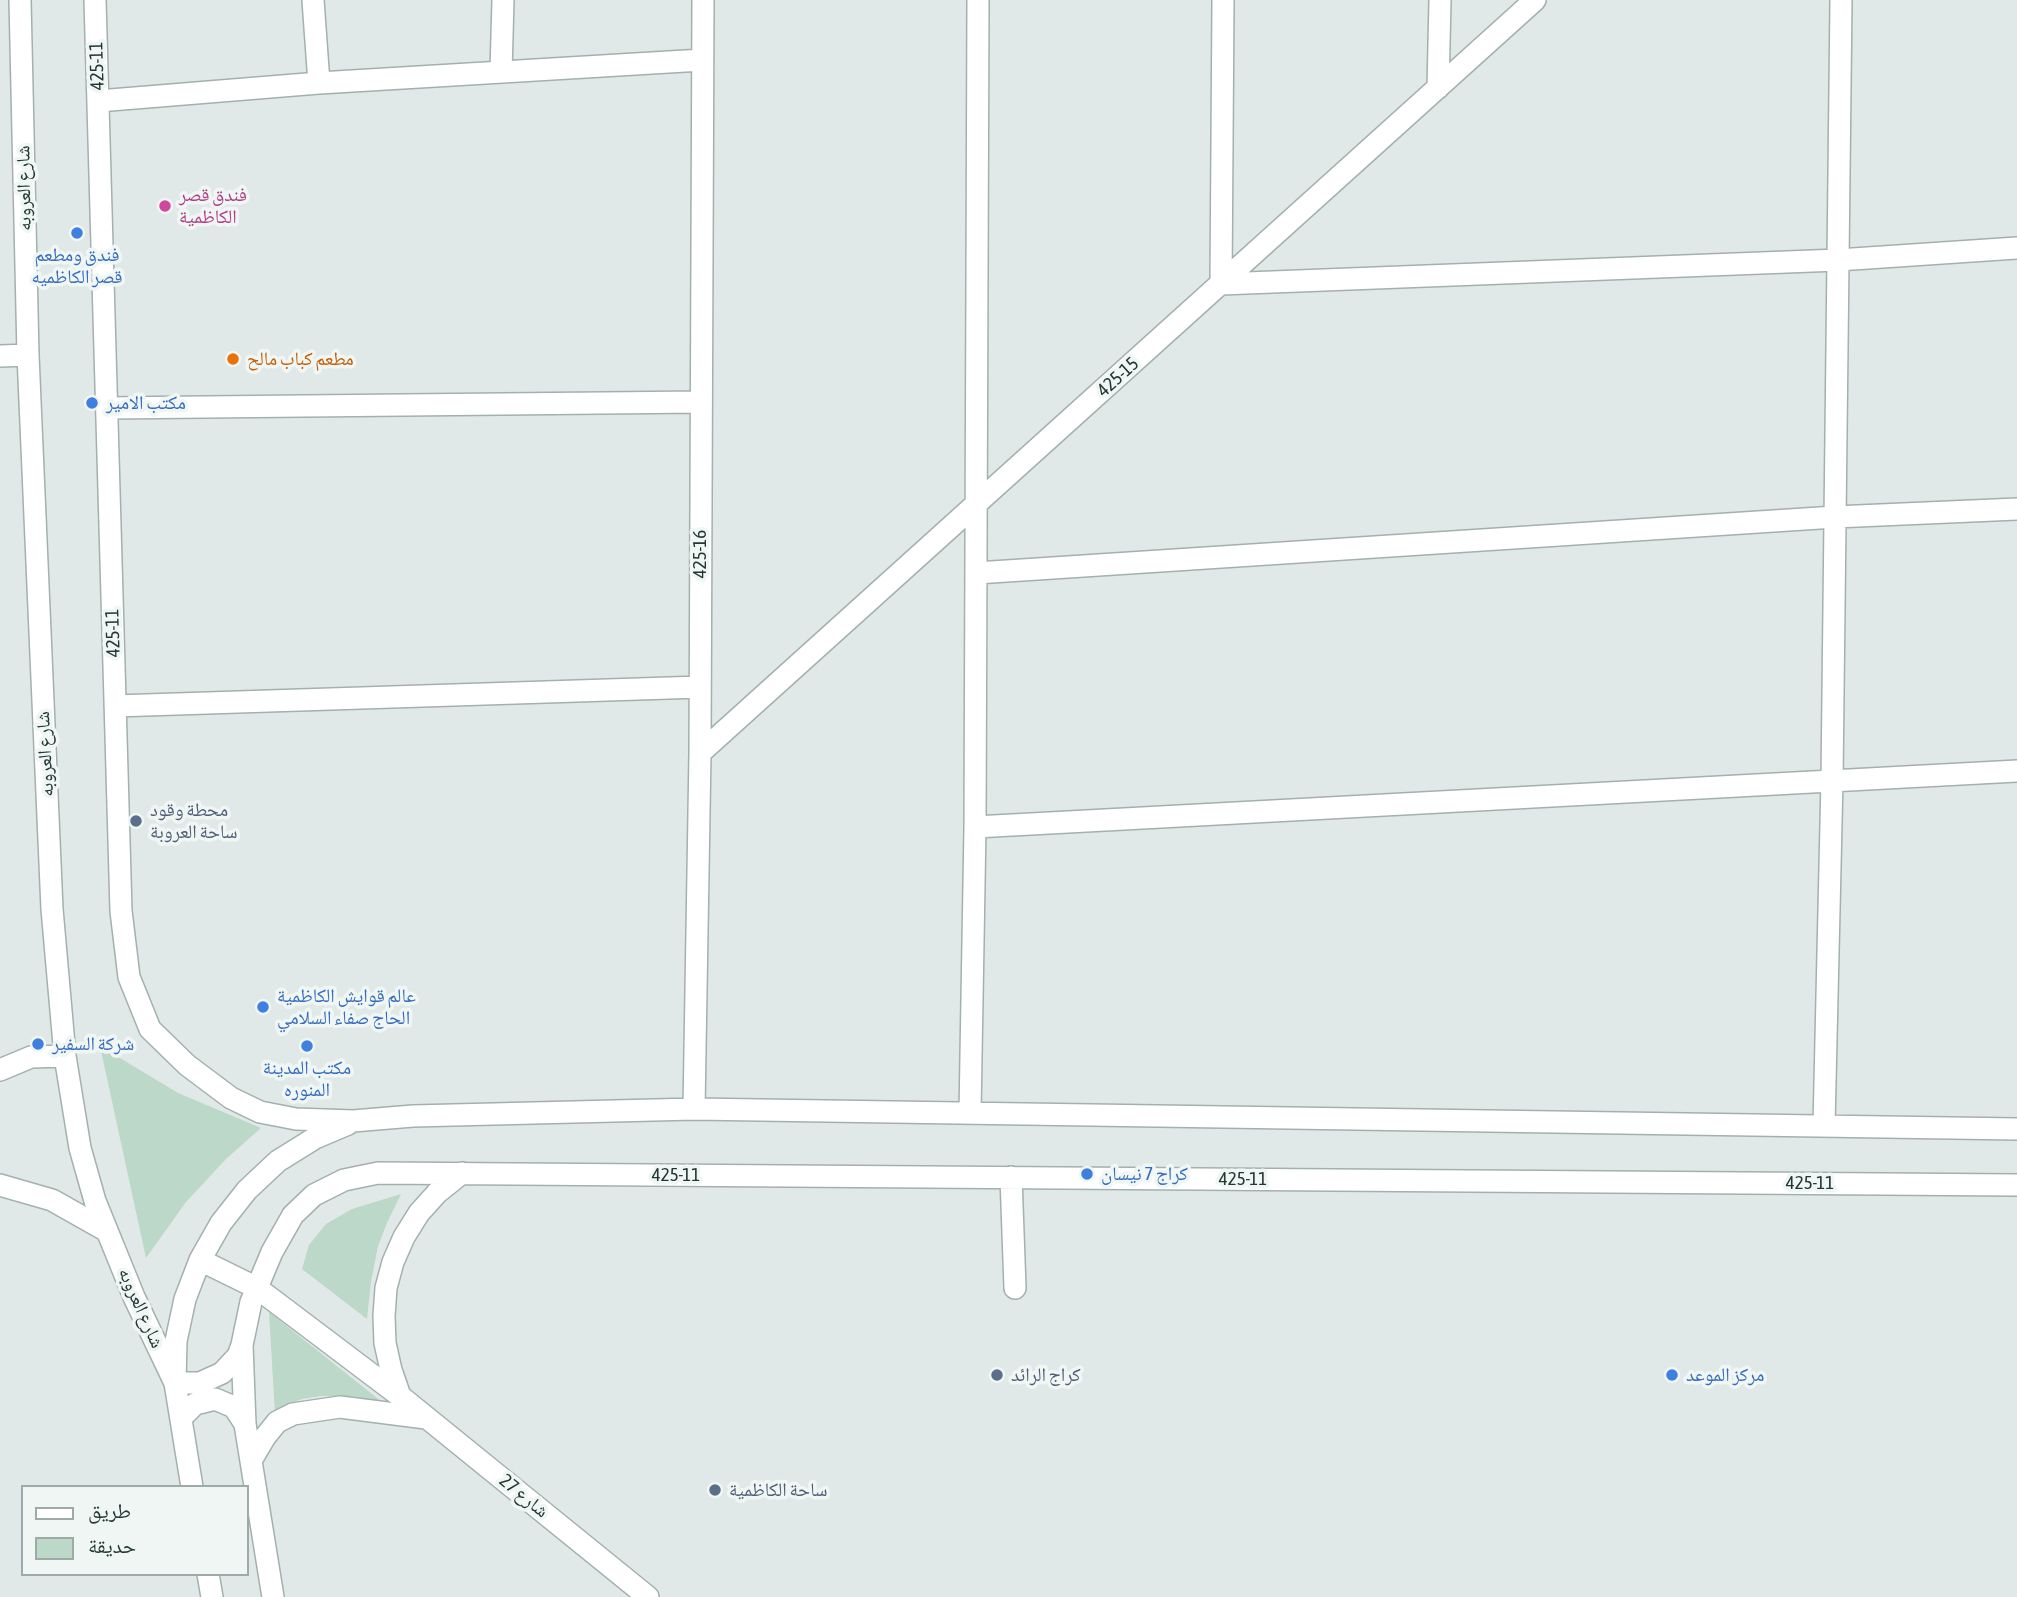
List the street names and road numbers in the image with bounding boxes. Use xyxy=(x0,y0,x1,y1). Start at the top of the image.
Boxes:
street label: 425-11 xyxy=(85,41,109,91)
street label: شارع العروبه xyxy=(12,145,36,231)
street label: 425-15 xyxy=(1092,352,1144,402)
street label: 425-16 xyxy=(689,530,711,578)
street label: 425-11 xyxy=(101,608,125,658)
street label: شارع العروبه xyxy=(31,711,59,797)
street label: 425-11 xyxy=(652,1164,700,1186)
street label: 425-11 xyxy=(1219,1168,1267,1190)
street label: 425-11 xyxy=(1786,1172,1834,1194)
street label: شارع العروبه xyxy=(113,1264,169,1352)
street label: شارع 27 xyxy=(495,1469,553,1523)

